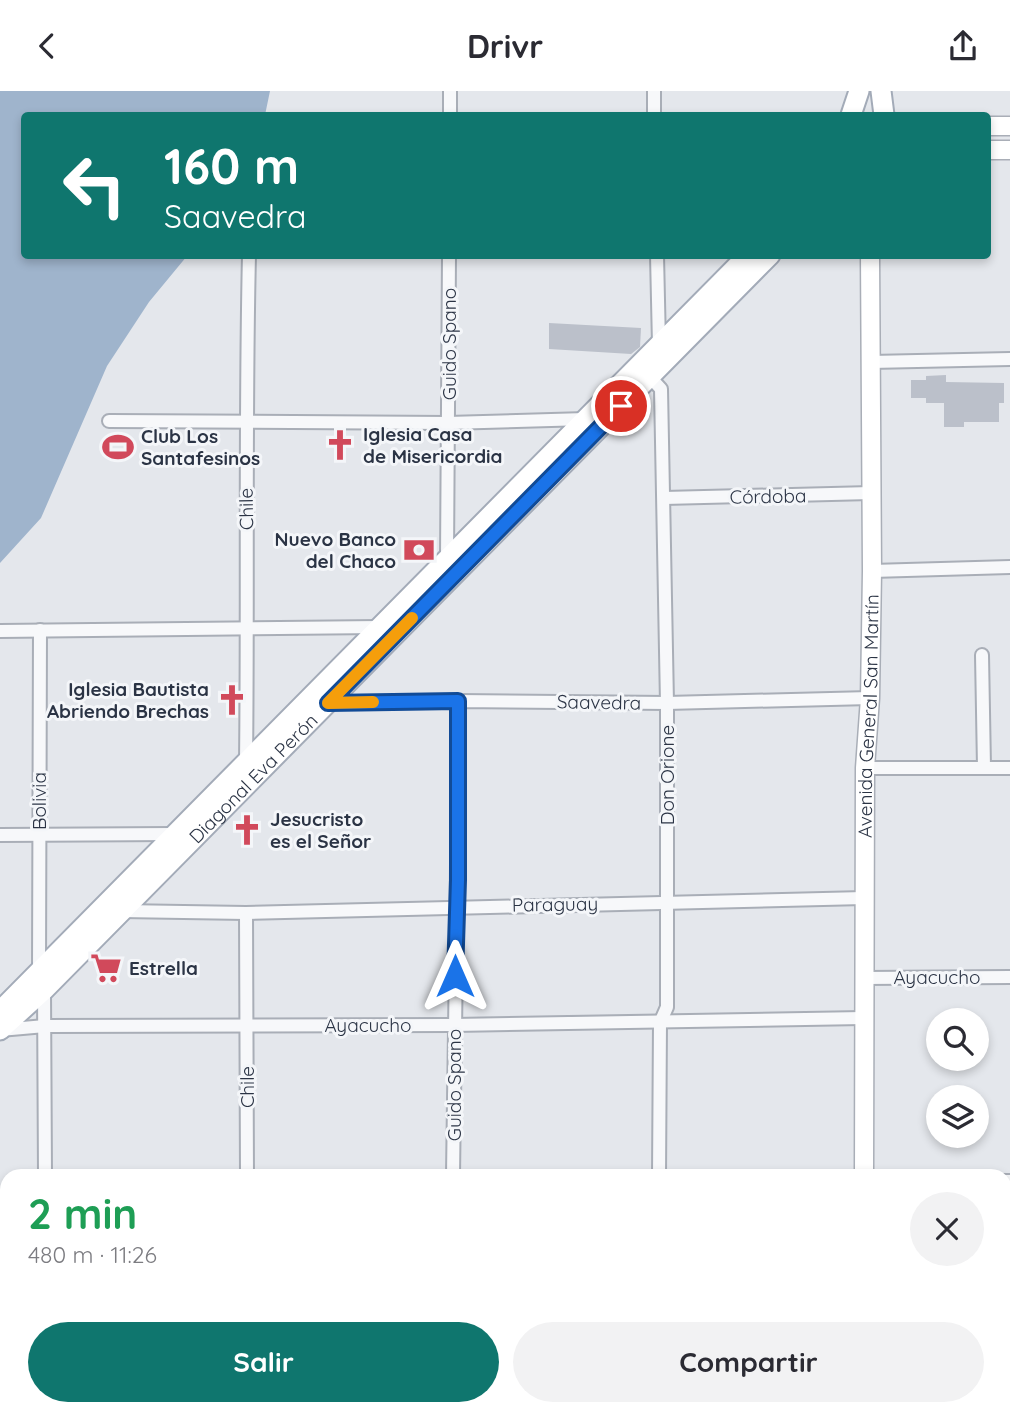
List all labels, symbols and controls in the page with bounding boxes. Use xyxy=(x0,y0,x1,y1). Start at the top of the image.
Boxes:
text: Drivr xyxy=(467,26,543,66)
icon: back xyxy=(28,27,66,65)
icon: share xyxy=(944,27,982,65)
text: 160 m xyxy=(164,135,299,196)
icon: left xyxy=(49,140,140,231)
text: Saavedra xyxy=(164,196,306,236)
street label: Guido Spano xyxy=(437,288,461,400)
pin xyxy=(591,376,651,436)
icon: arrive xyxy=(602,387,640,425)
place label: Iglesia Casa de Misericordia xyxy=(363,422,503,468)
place label: Club Los Santafesinos xyxy=(141,424,260,470)
church icon: Iglesia Casa de Misericordia xyxy=(323,428,357,462)
sports icon: Club Los Santafesinos xyxy=(101,430,135,464)
street label: Córdoba xyxy=(729,483,807,509)
street label: Chile xyxy=(234,488,258,530)
place label: Nuevo Banco del Chaco xyxy=(275,527,396,573)
bank icon: Nuevo Banco del Chaco xyxy=(402,533,436,567)
street label: Avenida General San Martín xyxy=(853,594,884,838)
place label: Iglesia Bautista Abriendo Brechas xyxy=(47,677,209,723)
church icon: Iglesia Bautista Abriendo Brechas xyxy=(215,683,249,717)
street label: Saavedra xyxy=(557,689,641,715)
street label: Diagonal Eva Perón xyxy=(184,708,322,848)
street label: Don Orione xyxy=(655,725,679,825)
street label: Bolivia xyxy=(27,772,51,830)
place label: Jesucristo es el Señor xyxy=(270,807,371,853)
church icon: Jesucristo es el Señor xyxy=(230,813,264,847)
street label: Paraguay xyxy=(512,891,598,917)
position arrow xyxy=(418,939,492,1013)
supermarket icon: Estrella xyxy=(89,951,123,985)
place label: Estrella xyxy=(129,956,198,980)
street label: Ayacucho xyxy=(894,965,980,989)
map controls xyxy=(926,1008,989,1148)
button: search xyxy=(926,1008,989,1071)
street label: Ayacucho xyxy=(325,1013,411,1037)
street label: Guido Spano xyxy=(442,1029,466,1141)
street label: Chile xyxy=(235,1066,259,1108)
button: layers xyxy=(926,1085,989,1148)
text: 2 min xyxy=(28,1187,137,1240)
button: close xyxy=(910,1192,984,1266)
text: 480 m · 11:26 xyxy=(28,1240,157,1269)
button: Salir xyxy=(28,1322,499,1402)
button: Compartir xyxy=(513,1322,984,1402)

